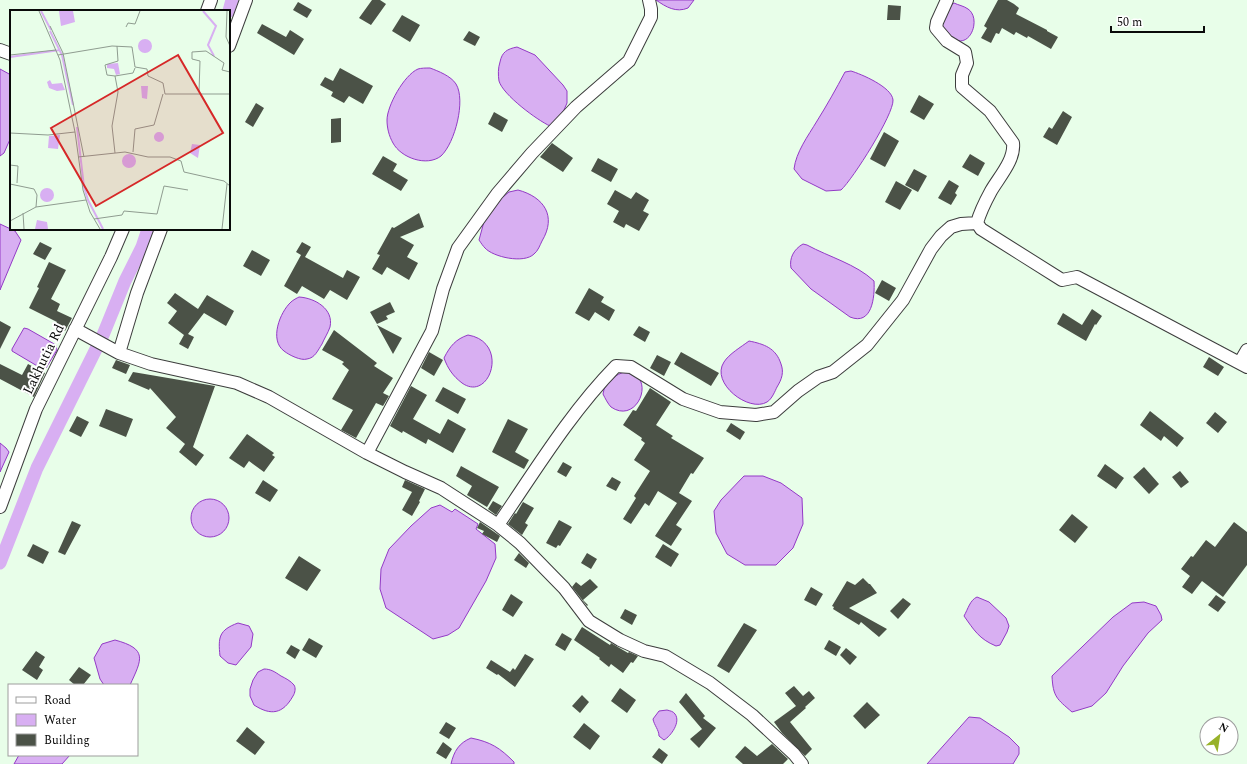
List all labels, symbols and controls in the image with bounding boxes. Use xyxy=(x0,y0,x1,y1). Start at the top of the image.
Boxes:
scale bar xyxy=(1111,8,1204,34)
inset map xyxy=(10,10,230,230)
text: 50 m xyxy=(1117,13,1142,32)
street label: Lakhutia Rd xyxy=(17,320,70,398)
legend xyxy=(8,684,138,756)
text: Road xyxy=(44,691,71,710)
text: Water xyxy=(44,711,76,730)
north arrow xyxy=(1199,716,1239,756)
text: N xyxy=(1216,718,1232,737)
text: Building xyxy=(44,731,90,750)

